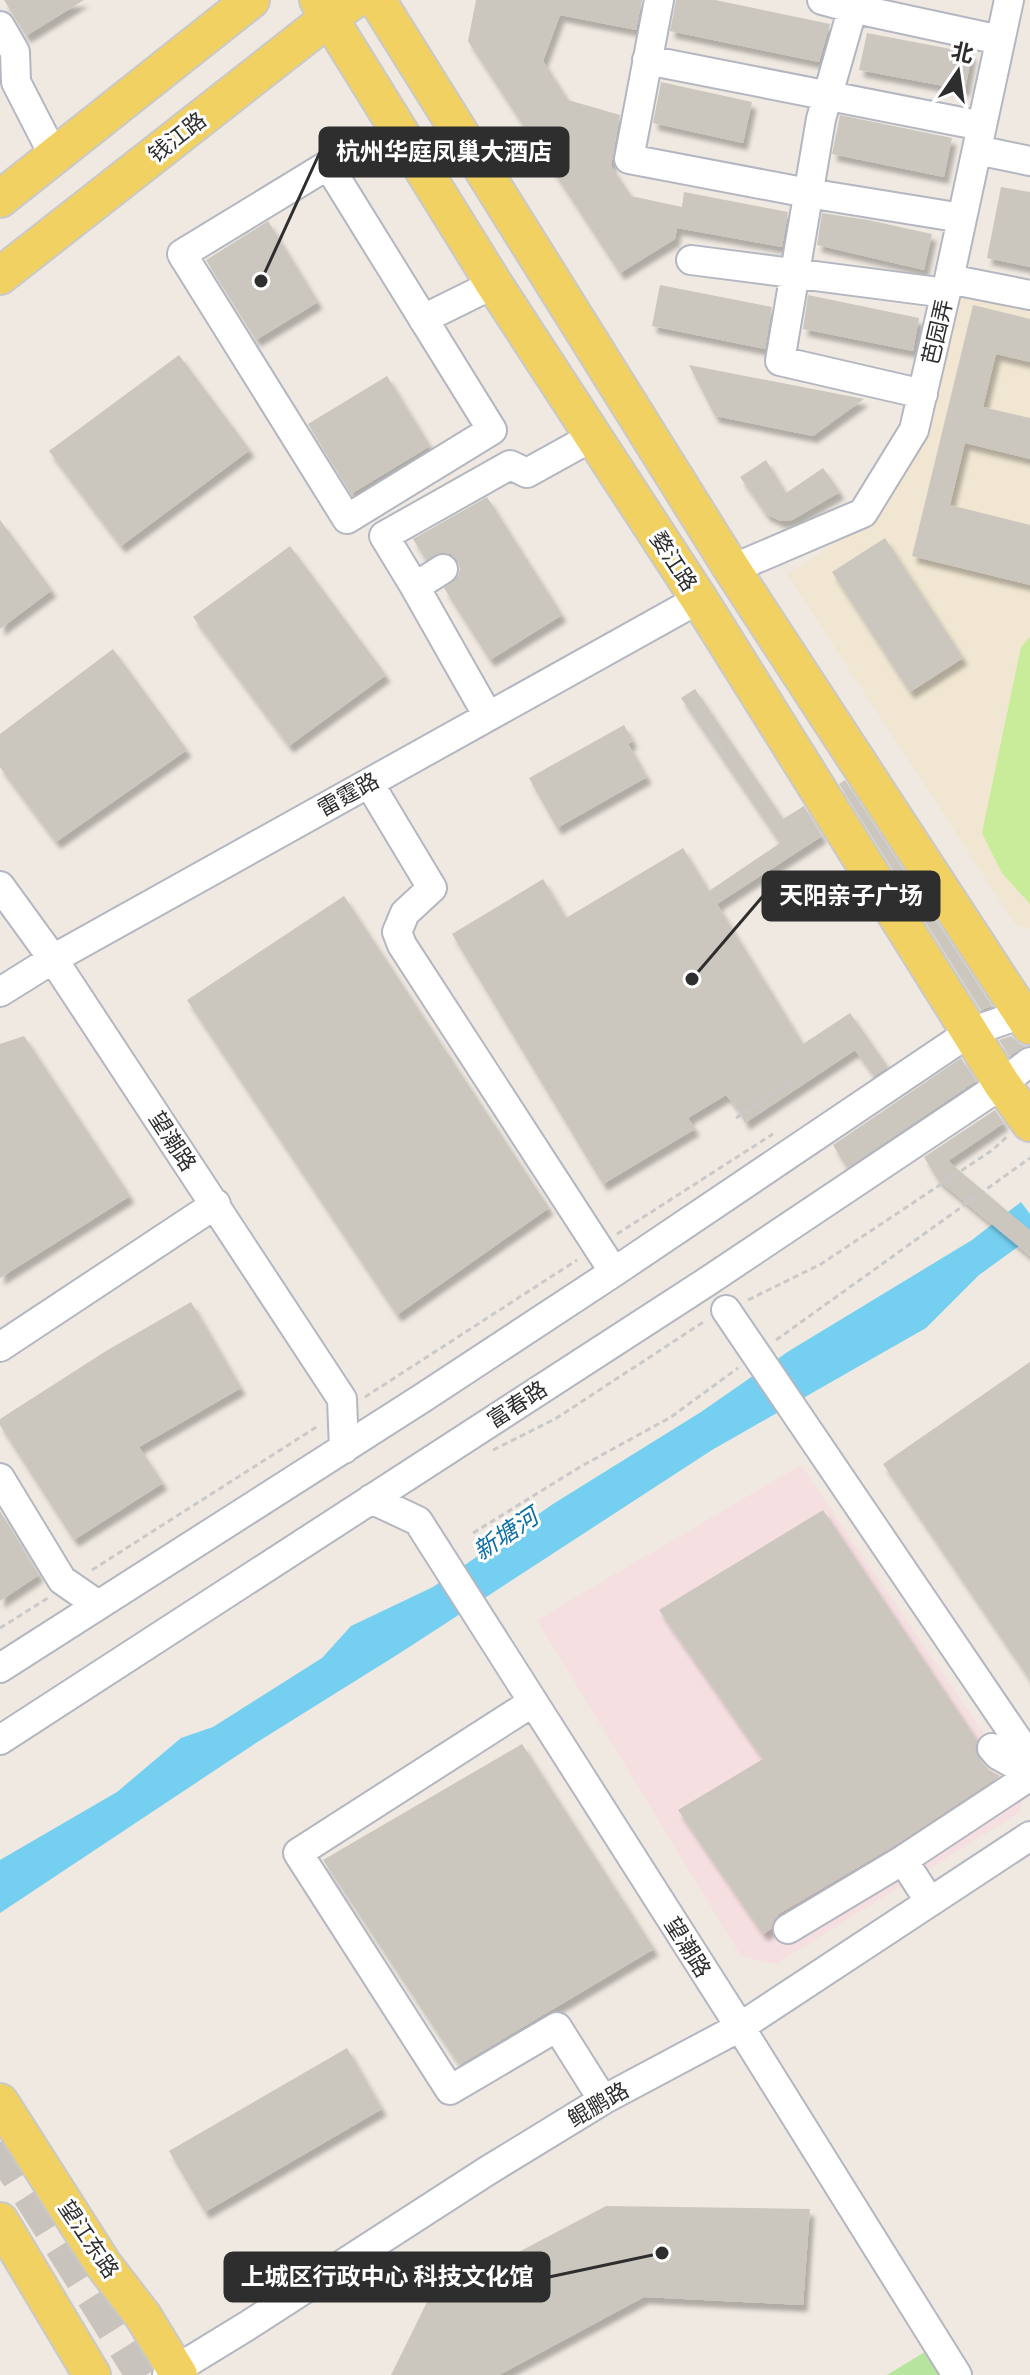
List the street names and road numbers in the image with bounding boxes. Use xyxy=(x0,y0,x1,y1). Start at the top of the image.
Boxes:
street label: 钱江路 xyxy=(142,105,212,169)
street label: 芭园弄 xyxy=(915,296,959,368)
street label: 婺江路 xyxy=(643,525,705,597)
street label: 雷霆路 xyxy=(312,765,384,823)
street label: 望潮路 xyxy=(142,1105,204,1177)
street label: 富春路 xyxy=(481,1373,553,1435)
street label: 望潮路 xyxy=(658,1911,718,1983)
street label: 鲲鹏路 xyxy=(562,2075,634,2133)
street label: 望江东路 xyxy=(52,2194,126,2284)

